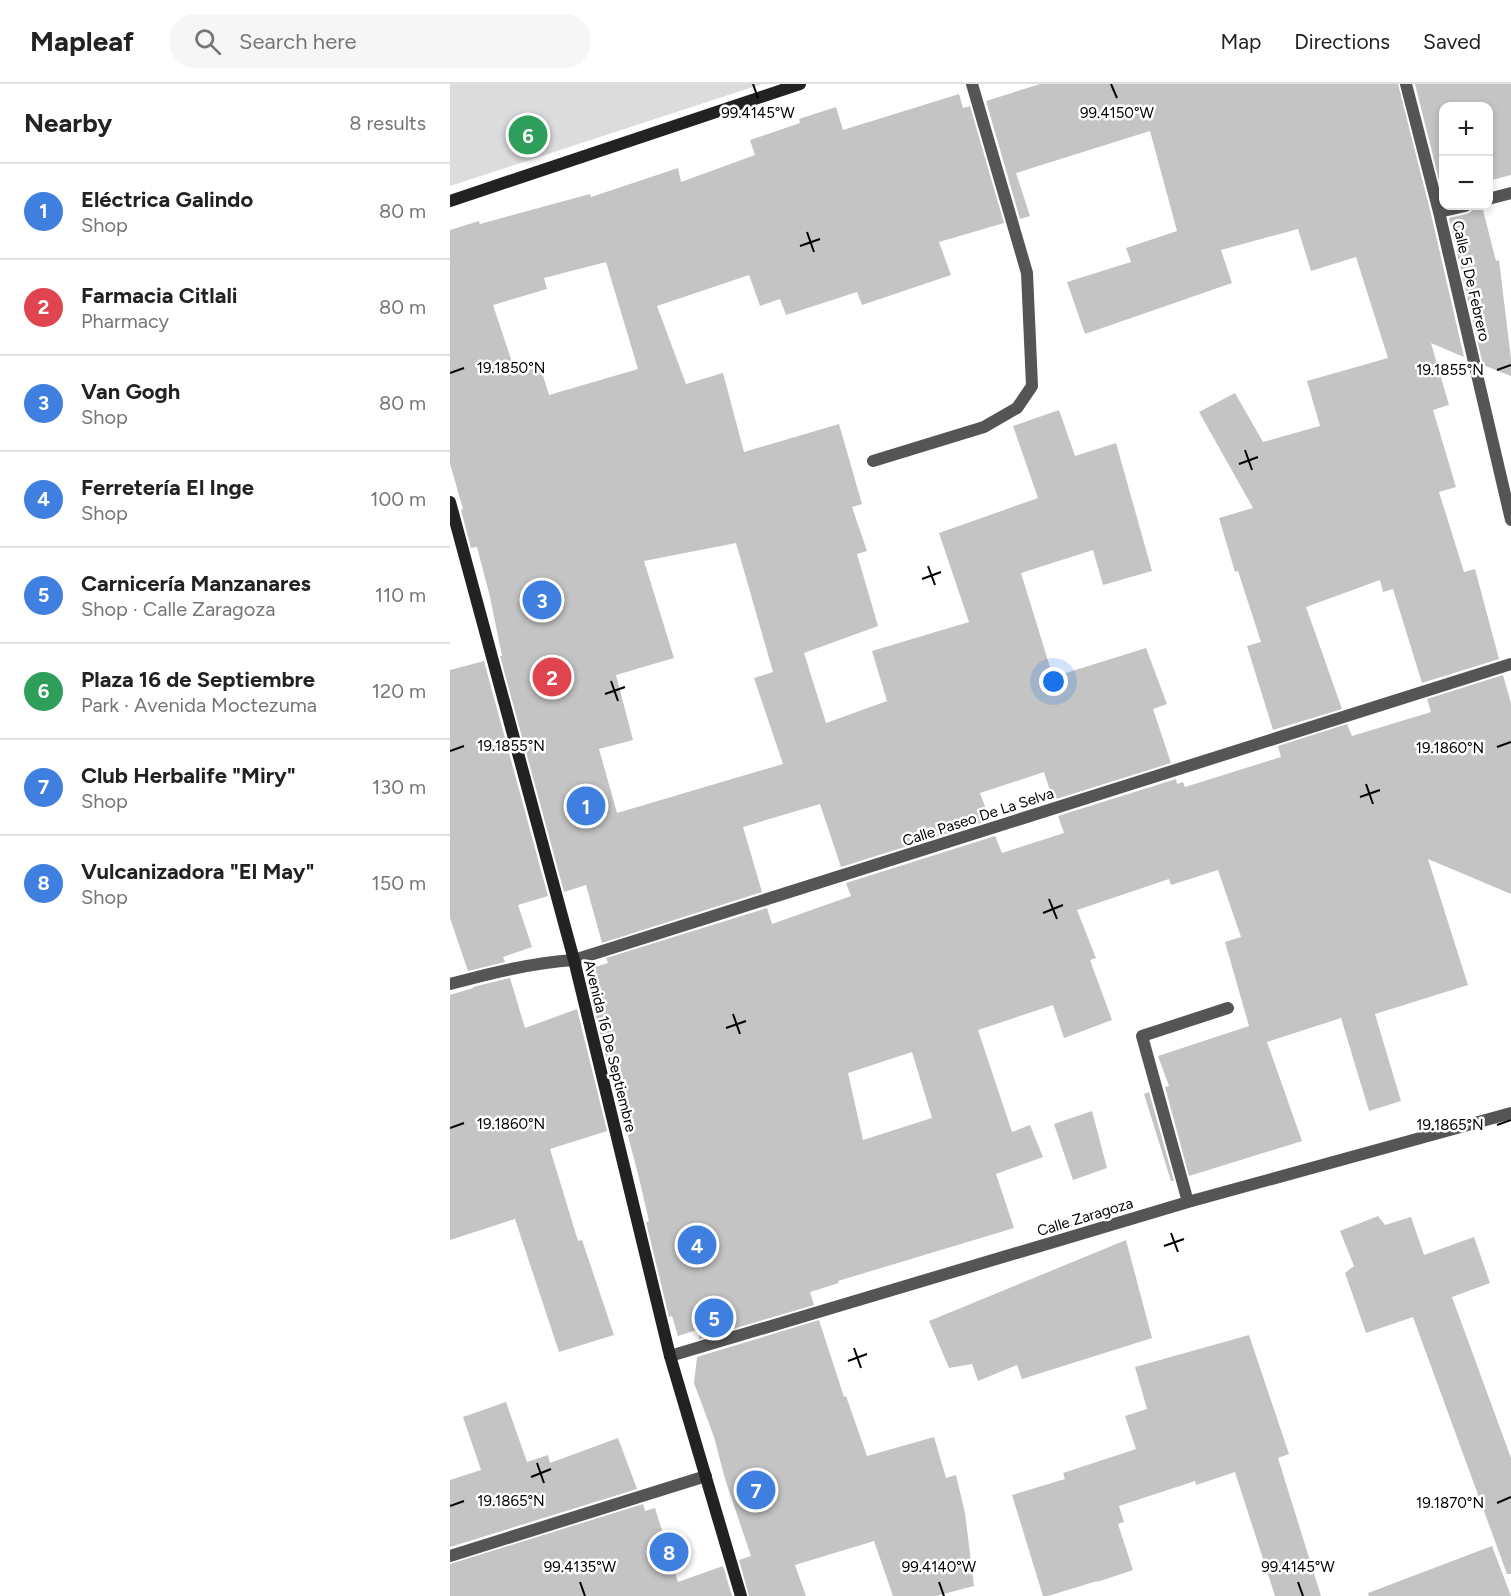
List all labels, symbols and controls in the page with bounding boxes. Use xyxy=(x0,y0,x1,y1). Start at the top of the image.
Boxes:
search box xyxy=(170,14,590,68)
text: Mapleaf xyxy=(30,24,134,58)
icon: search xyxy=(191,25,224,58)
text: Search here xyxy=(239,28,357,55)
text: Map xyxy=(1220,29,1261,54)
text: Directions xyxy=(1294,29,1390,54)
text: Saved xyxy=(1423,29,1481,54)
map controls xyxy=(1439,102,1493,210)
button: + xyxy=(1439,102,1493,156)
text: 99.4145°W xyxy=(721,104,795,122)
text: 99.4150°W xyxy=(1080,104,1154,122)
text: Nearby xyxy=(24,107,112,139)
text: 8 results xyxy=(349,111,426,135)
pin: 6 xyxy=(508,112,548,158)
button: − xyxy=(1439,156,1493,210)
text: Eléctrica Galindo xyxy=(81,186,253,213)
text: 1 xyxy=(39,199,48,223)
text: 80 m xyxy=(379,199,426,223)
text: Shop xyxy=(81,213,128,237)
street label: Calle 5 De Febrero xyxy=(1448,219,1494,344)
text: Farmacia Citlali xyxy=(81,282,238,309)
text: 2 xyxy=(38,295,49,319)
text: 80 m xyxy=(379,295,426,319)
text: Pharmacy xyxy=(81,309,169,333)
text: 19.1850°N xyxy=(477,359,545,377)
text: 19.1855°N xyxy=(1416,361,1484,379)
text: Van Gogh xyxy=(81,378,180,405)
text: 3 xyxy=(38,391,49,415)
text: 80 m xyxy=(379,391,426,415)
text: Shop xyxy=(81,405,128,429)
text: Ferretería El Inge xyxy=(81,474,254,501)
text: 4 xyxy=(37,487,50,511)
text: 100 m xyxy=(370,487,426,511)
text: Shop xyxy=(81,501,128,525)
text: Carnicería Manzanares xyxy=(81,570,311,597)
pin: 3 xyxy=(522,578,562,622)
text: 5 xyxy=(38,583,49,607)
text: 110 m xyxy=(375,583,426,607)
text: Shop · Calle Zaragoza xyxy=(81,597,275,621)
pin: 2 xyxy=(532,654,572,700)
text: Plaza 16 de Septiembre xyxy=(81,666,315,693)
your location xyxy=(1039,667,1068,696)
text: 6 xyxy=(38,679,49,703)
text: 120 m xyxy=(372,679,426,703)
text: Park · Avenida Moctezuma xyxy=(81,693,317,717)
text: 19.1855°N xyxy=(477,737,545,755)
text: 19.1860°N xyxy=(1416,739,1484,757)
text: Club Herbalife "Miry" xyxy=(81,762,296,789)
text: 7 xyxy=(38,775,49,799)
text: 130 m xyxy=(372,775,426,799)
pin: 1 xyxy=(566,784,606,828)
street label: Calle Paseo De La Selva xyxy=(900,784,1056,850)
text: Shop xyxy=(81,789,128,813)
text: Vulcanizadora "El May" xyxy=(81,858,314,885)
text: 8 xyxy=(37,871,50,895)
text: 150 m xyxy=(371,871,426,895)
text: Shop xyxy=(81,885,128,909)
street label: Avenida 16 De Septiembre xyxy=(580,958,640,1134)
text: 19.1860°N xyxy=(477,1115,545,1133)
text: 19.1865°N xyxy=(1416,1116,1484,1134)
street label: Calle Zaragoza xyxy=(1035,1194,1135,1240)
pin: 4 xyxy=(678,1222,716,1268)
pin: 5 xyxy=(694,1296,734,1340)
pin: 7 xyxy=(736,1468,776,1512)
text: 19.1865°N xyxy=(477,1492,545,1510)
text: 19.1870°N xyxy=(1416,1494,1484,1512)
pin: 8 xyxy=(650,1530,688,1574)
text: 99.4135°W xyxy=(544,1558,617,1576)
text: 99.4140°W xyxy=(902,1558,977,1576)
text: 99.4145°W xyxy=(1261,1558,1335,1576)

